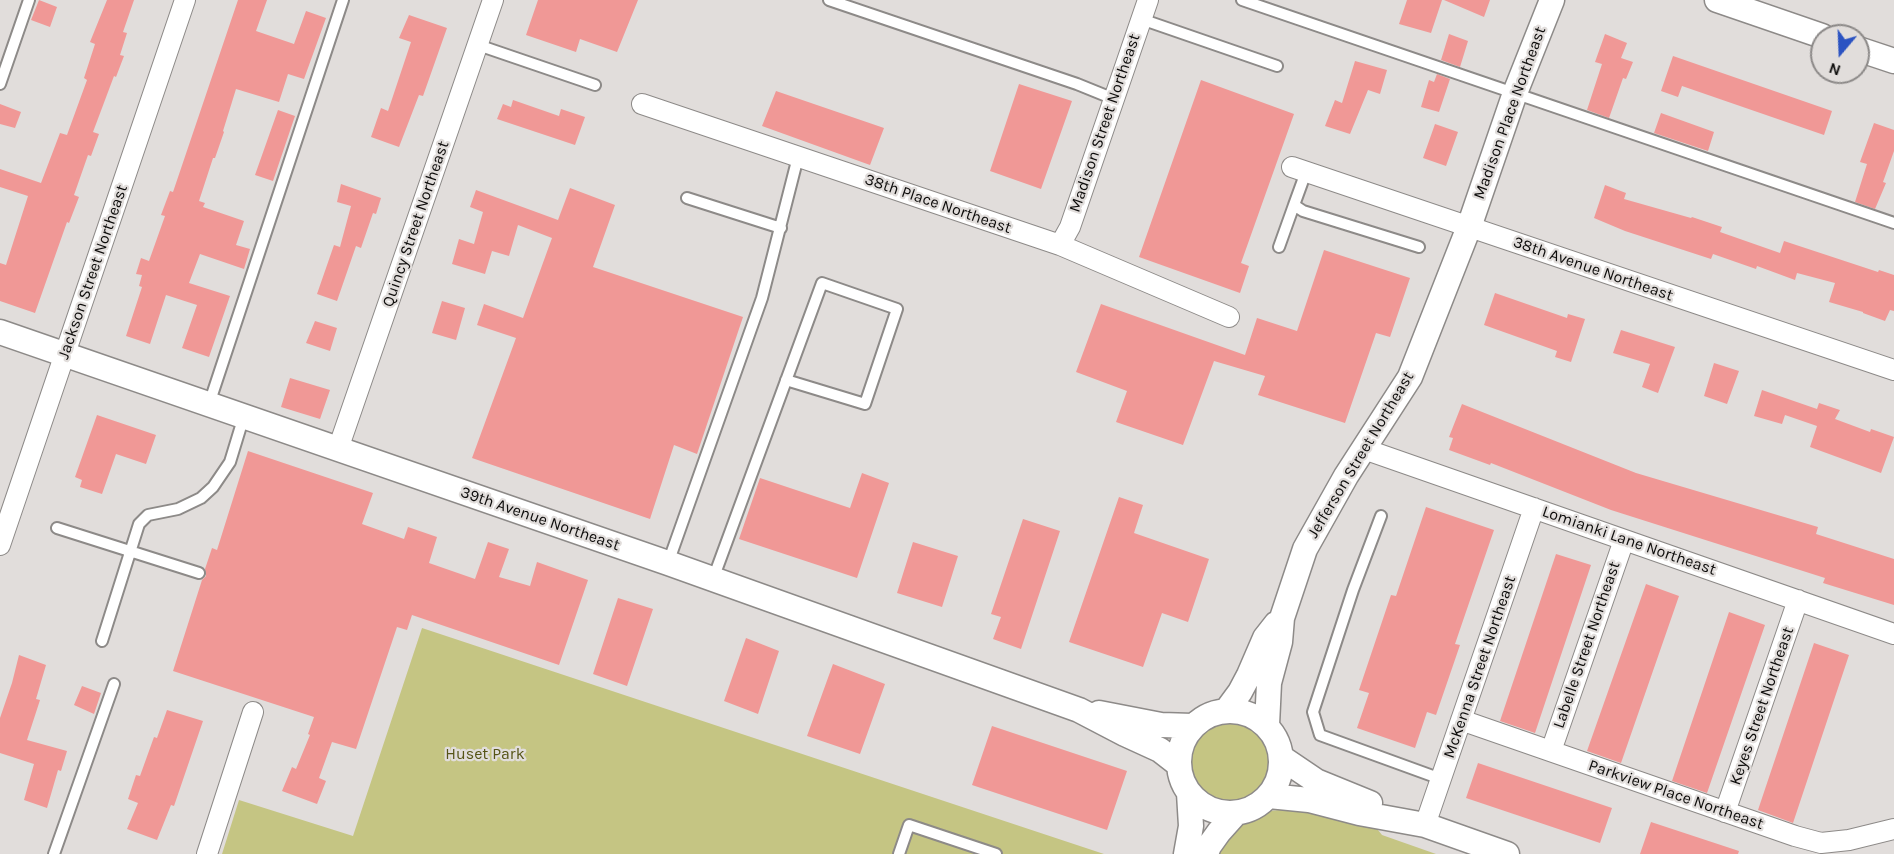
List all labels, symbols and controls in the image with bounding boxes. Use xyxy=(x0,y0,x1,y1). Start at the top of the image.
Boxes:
street label: Madison Place Northeast xyxy=(1470,24,1550,202)
north arrow xyxy=(1810,24,1870,84)
street label: Madison Street Northeast xyxy=(1065,31,1145,215)
text: N xyxy=(1826,59,1843,80)
street label: Quincy Street Northeast xyxy=(379,138,453,310)
street label: 38th Place Northeast xyxy=(862,170,1014,238)
street label: Jackson Street Northeast xyxy=(54,182,132,362)
street label: 38th Avenue Northeast xyxy=(1511,233,1675,305)
street label: Jefferson Street Northeast xyxy=(1304,368,1418,542)
street label: 39th Avenue Northeast xyxy=(458,483,622,555)
street label: Lomianki Lane Northeast xyxy=(1540,502,1718,580)
street label: Labelle Street Northeast xyxy=(1549,559,1625,731)
street label: McKenna Street Northeast xyxy=(1440,573,1520,761)
street label: Keyes Street Northeast xyxy=(1726,624,1798,788)
park label: Huset Park xyxy=(445,744,525,764)
street label: Parkview Place Northeast xyxy=(1586,756,1766,834)

